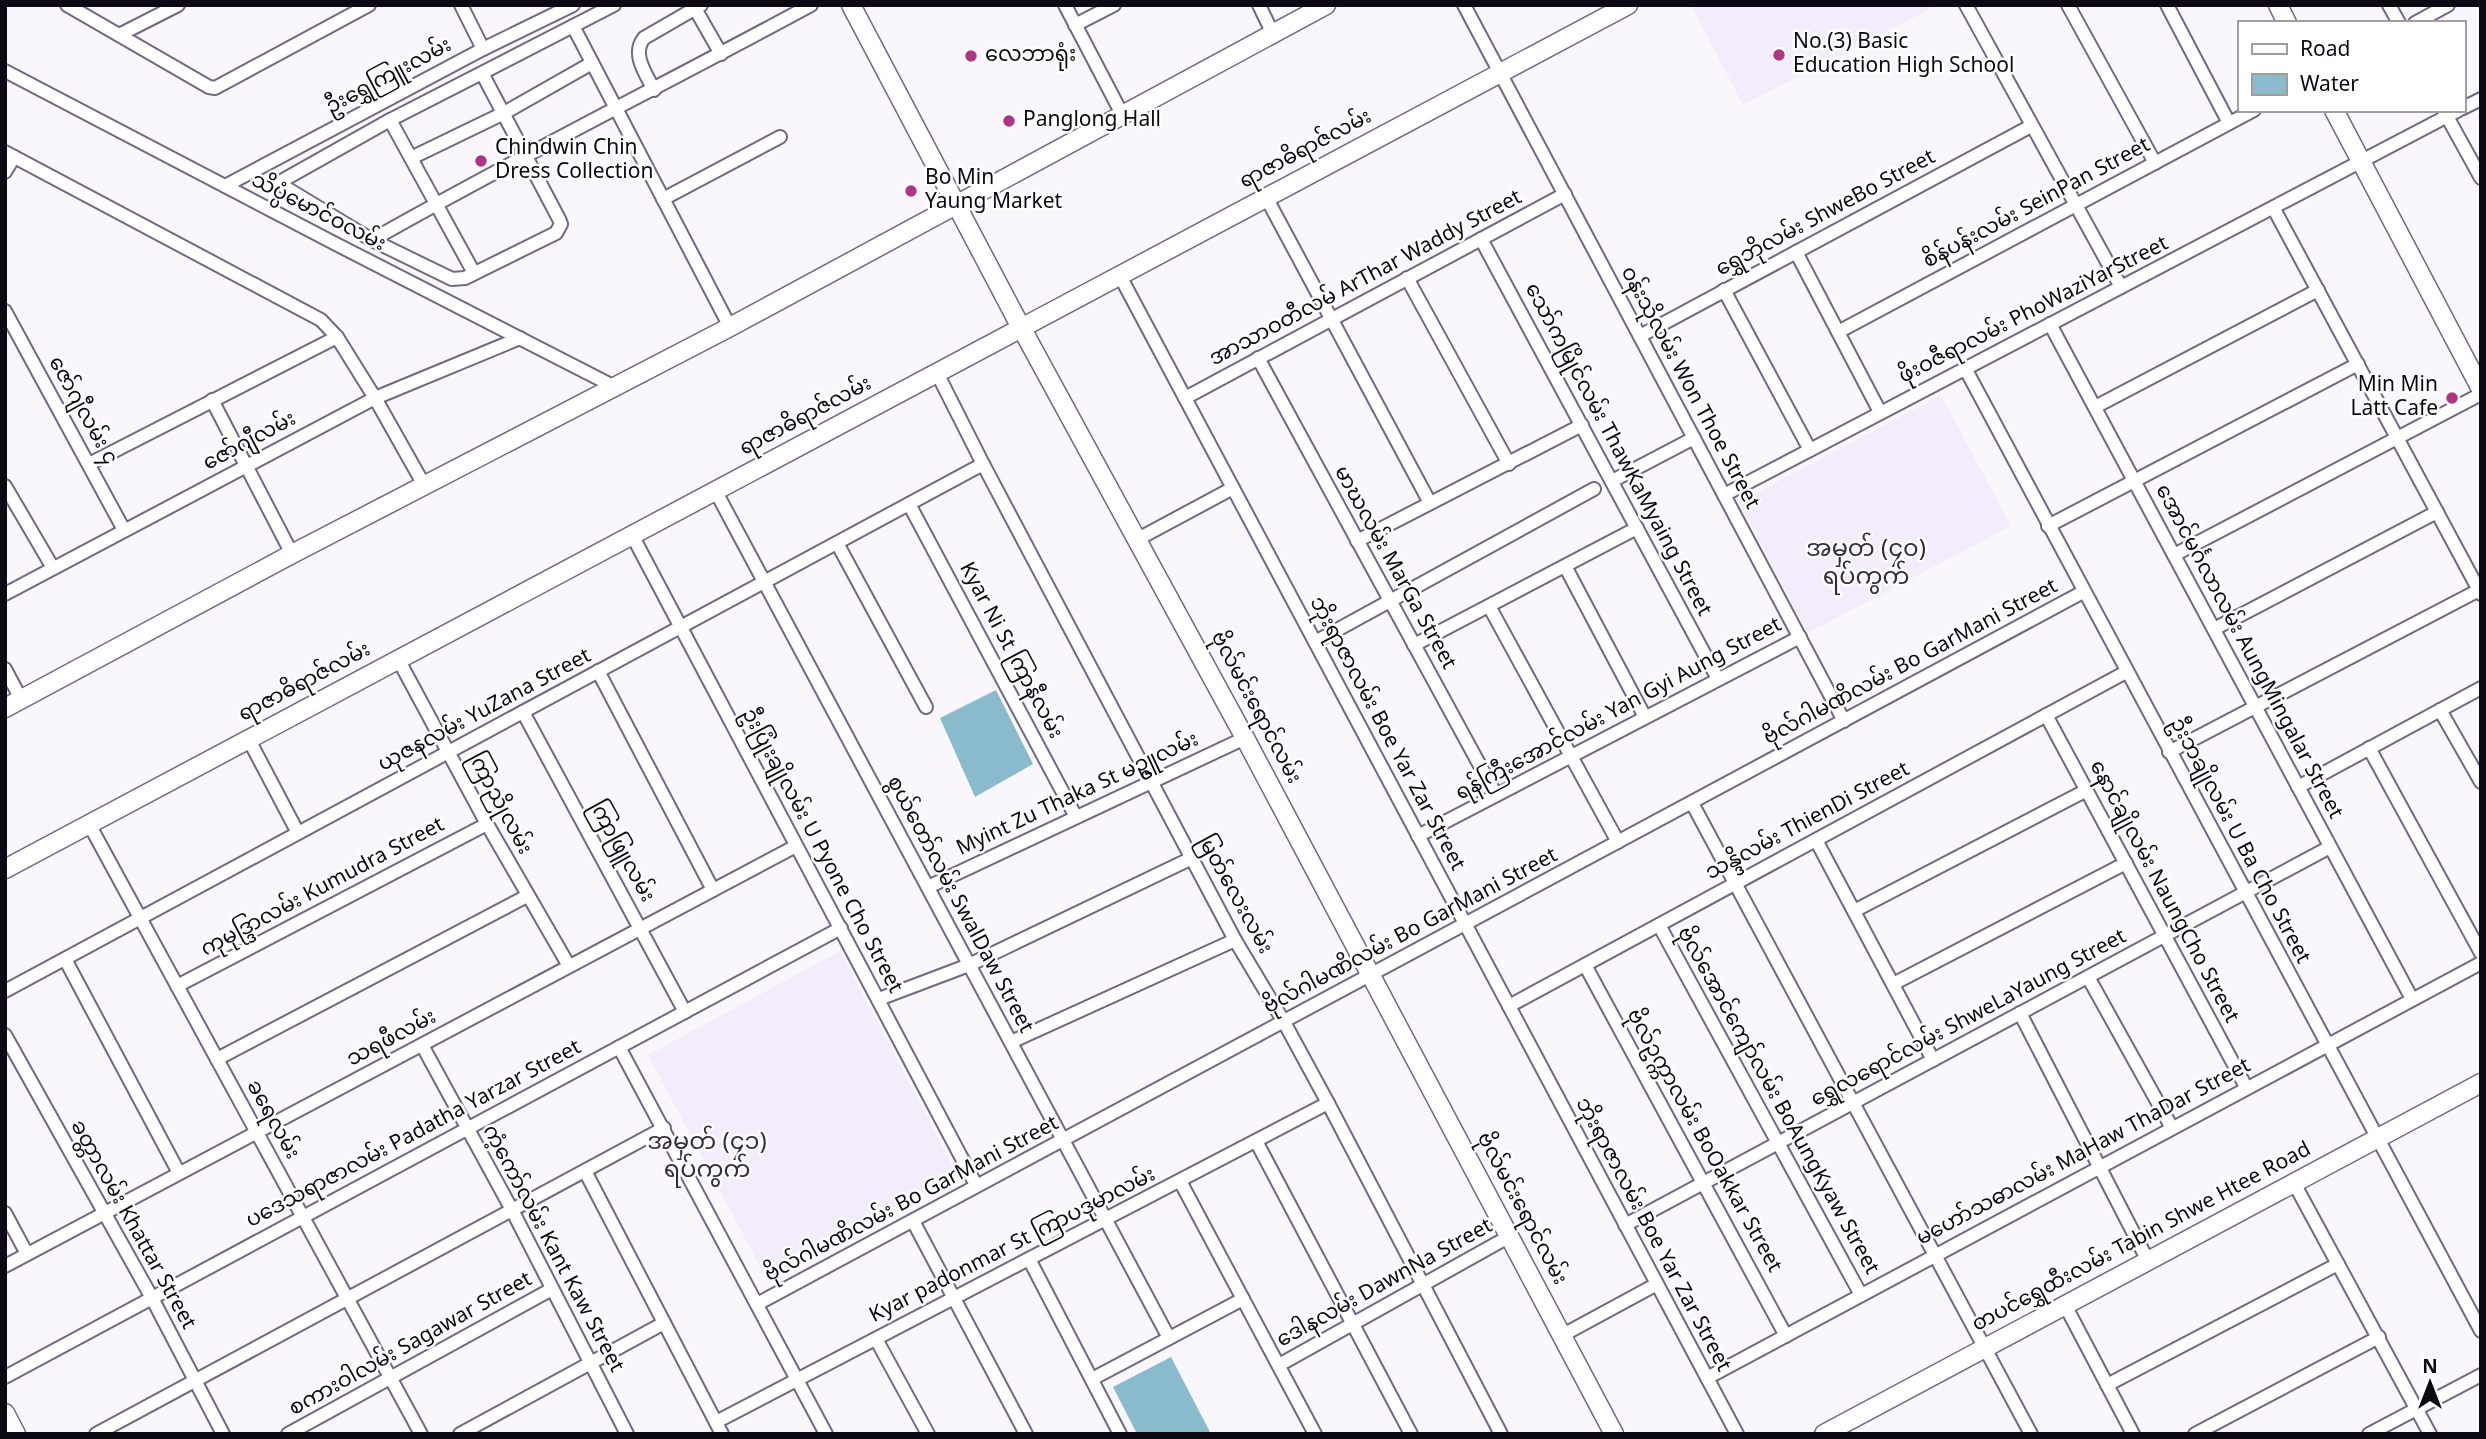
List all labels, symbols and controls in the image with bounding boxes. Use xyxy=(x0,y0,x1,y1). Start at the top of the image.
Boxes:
place label: No.(3) Basic Education High School xyxy=(1793,20,2014,90)
legend xyxy=(2238,21,2465,112)
street label: ဦးရွှေကြူးလမ်း xyxy=(317,24,461,130)
text: Road xyxy=(2300,28,2350,74)
place label: လေဘာရုံး xyxy=(985,33,1076,79)
marker: No.(3) Basic Education High School xyxy=(1771,47,1787,63)
marker: လေဘာရုံး xyxy=(963,48,979,64)
text: Water xyxy=(2300,63,2359,109)
street label: ရာဇာဓိရာဇ်လမ်း xyxy=(1231,96,1381,204)
place label: Panglong Hall xyxy=(1023,98,1161,144)
marker: Panglong Hall xyxy=(1001,113,1017,129)
street label: စိန်ပန်းလမ်း SeinPan Street xyxy=(1914,124,2160,284)
place label: Chindwin Chin Dress Collection xyxy=(495,126,653,196)
street label: ရွှေဘိုလမ်း ShweBo Street xyxy=(1707,136,1945,292)
marker: Chindwin Chin Dress Collection xyxy=(473,153,489,169)
place label: Bo Min Yaung Market xyxy=(925,156,1063,226)
street label: သိပ္ပံမောင်ဝလမ်း xyxy=(242,159,394,267)
street label: အာသာဝတီလမ် ArThar Waddy Street xyxy=(1200,176,1532,382)
marker: Bo Min Yaung Market xyxy=(903,183,919,199)
street label: ဖိုးဝဇီရာလမ်း PhoWaziYarStreet xyxy=(1890,222,2178,399)
street label: ဝန်းသိုလမ်း Won Thoe Street xyxy=(1605,257,1773,519)
street label: သော်ကမြိုင်လမ်း ThawKaMyaing Street xyxy=(1509,274,1725,626)
street label: ဇော်ဂျီလမ်း ၄ xyxy=(33,347,131,475)
street label: ရာဇာဓိရာဇ်လမ်း xyxy=(731,363,881,471)
place label: Min Min Latt Cafe xyxy=(2350,363,2438,433)
marker: Min Min Latt Cafe xyxy=(2444,390,2460,406)
street label: ဇော်ဂျီလမ်း xyxy=(194,398,306,486)
street label: မာဃလမ်း MarGa Street xyxy=(1318,457,1470,679)
street label: အောင်မင်္ဂလာလမ်း AungMingalar Street xyxy=(2140,476,2357,829)
district label: အမှတ် (၄၀) ရပ်ကွက် xyxy=(1806,524,1926,605)
street label: Kyar Ni St ကြာနီလမ်း xyxy=(944,554,1076,748)
street label: ဗိုလ်ဂါမဏိလမ်း Bo GarMani Street xyxy=(1755,565,2068,761)
street label: ဘိုးရာဇာလမ်း Boe Yar Zar Street xyxy=(1294,588,1478,880)
street label: ရန်ကြီးအောင်လမ်း Yan Gyi Aung Street xyxy=(1447,604,1792,816)
street label: ဗိုလ်မင်းရောင်လမ်း xyxy=(1195,623,1315,793)
street label: ရာဇာဓိရာဇ်လမ်း xyxy=(230,629,380,737)
street label: ယုဇနလမ်း YuZana Street xyxy=(369,635,601,787)
street label: ဦးပြုံးချိုလမ်း U Pyone Cho Street xyxy=(726,699,916,1003)
street label: ဦးဘချိုလမ်း U Ba Cho Street xyxy=(2154,709,2324,974)
street label: Myint Zu Thaka St မဥ္ဇူလမ်း xyxy=(949,718,1207,872)
street label: ကြာညိုလမ်း xyxy=(452,744,546,864)
street label: သန္ဒိလမ်း ThienDi Street xyxy=(1697,748,1919,896)
street label: နောင်ချိုလမ်း NaungCho Street xyxy=(2074,752,2252,1033)
street label: စွယ်တော်လမ်း SwalDaw Street xyxy=(871,767,1047,1043)
street label: ကြာဖြူလမ်း xyxy=(574,792,668,912)
street label: ကုမုဒ္ဒြာလမ်း Kumudra Street xyxy=(192,804,454,972)
street label: မြတ်လေးလမ်း xyxy=(1182,826,1286,964)
street label: ဗိုလ်ဂါမဏိလမ်း Bo GarMani Street xyxy=(1255,834,1568,1030)
street label: ရွှေလရောင်လမ်း ShweLaYaung Street xyxy=(1802,916,2136,1122)
street label: ဗိုလ်အောင်ကျော်လမ်း BoAungKyaw Street xyxy=(1662,918,1893,1285)
street label: သရဖီလမ်း xyxy=(338,996,446,1082)
street label: ဗိုလ်ဥက္ကာလမ်း BoOakkar Street xyxy=(1611,1000,1795,1282)
street label: ပဒေသရာဇာလမ်း Padatha Yarzar Street xyxy=(237,1026,591,1243)
street label: မဟော်သဓာလမ်း MaHaw ThaDar Street xyxy=(1908,1045,2261,1261)
street label: ခရေလမ်း xyxy=(231,1071,313,1169)
street label: ဘိုးရာဇာလမ်း Boe Yar Zar Street xyxy=(1560,1089,1744,1381)
street label: ဗိုလ်ဂါမဏိလမ်း Bo GarMani Street xyxy=(756,1102,1069,1298)
street label: ခတ္တာလမ်း Khattar Street xyxy=(55,1111,209,1339)
street label: ကံ့ကော်လမ်း Kant Kaw Street xyxy=(467,1116,637,1382)
district label: အမှတ် (၄၁) ရပ်ကွက် xyxy=(647,1117,767,1198)
street label: ဗိုလ်မင်းရောင်လမ်း xyxy=(1461,1124,1581,1294)
street label: တပင်ရွှေထီးလမ်း Tabin Shwe Htee Road xyxy=(1963,1128,2321,1348)
street label: Kyar padonmar St ကြာပဒုမာလမ်း xyxy=(861,1153,1165,1339)
street label: ဒေါနလမ်း DawnNa Street xyxy=(1268,1205,1503,1363)
street label: စကားဝါလမ်း Sagawar Street xyxy=(280,1258,542,1432)
north arrow xyxy=(2395,1348,2465,1418)
text: N xyxy=(2422,1348,2438,1389)

